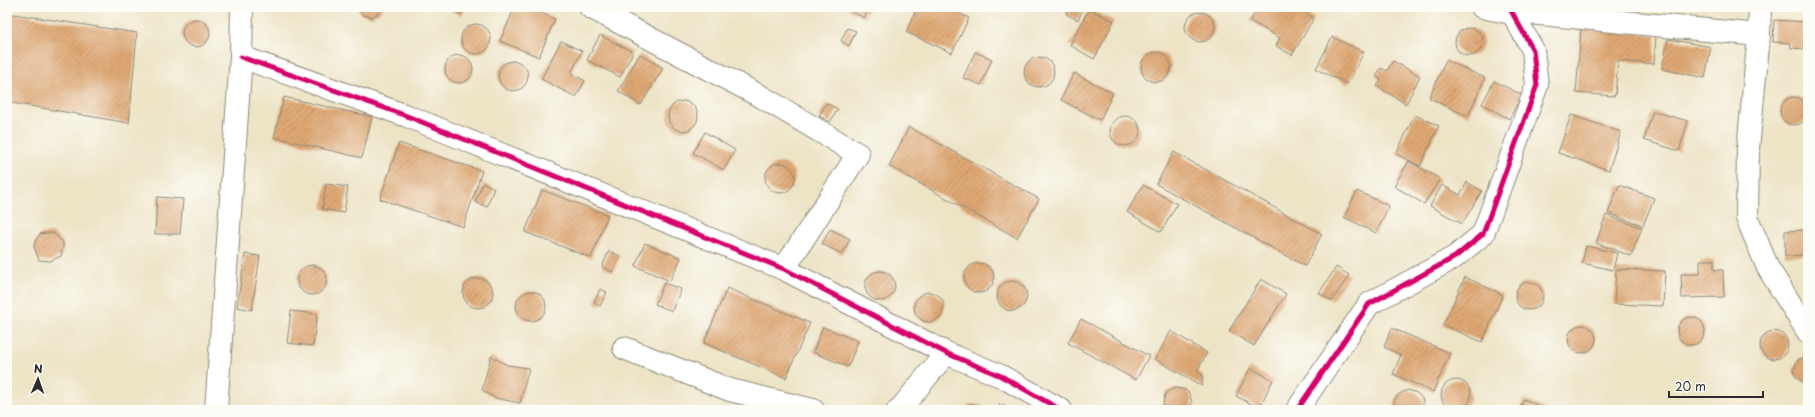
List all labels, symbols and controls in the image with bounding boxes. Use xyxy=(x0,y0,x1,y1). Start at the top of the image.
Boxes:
north arrow xyxy=(18,359,58,399)
text: N xyxy=(34,360,43,377)
scale bar xyxy=(1669,373,1763,399)
text: 20 m xyxy=(1675,377,1706,395)

